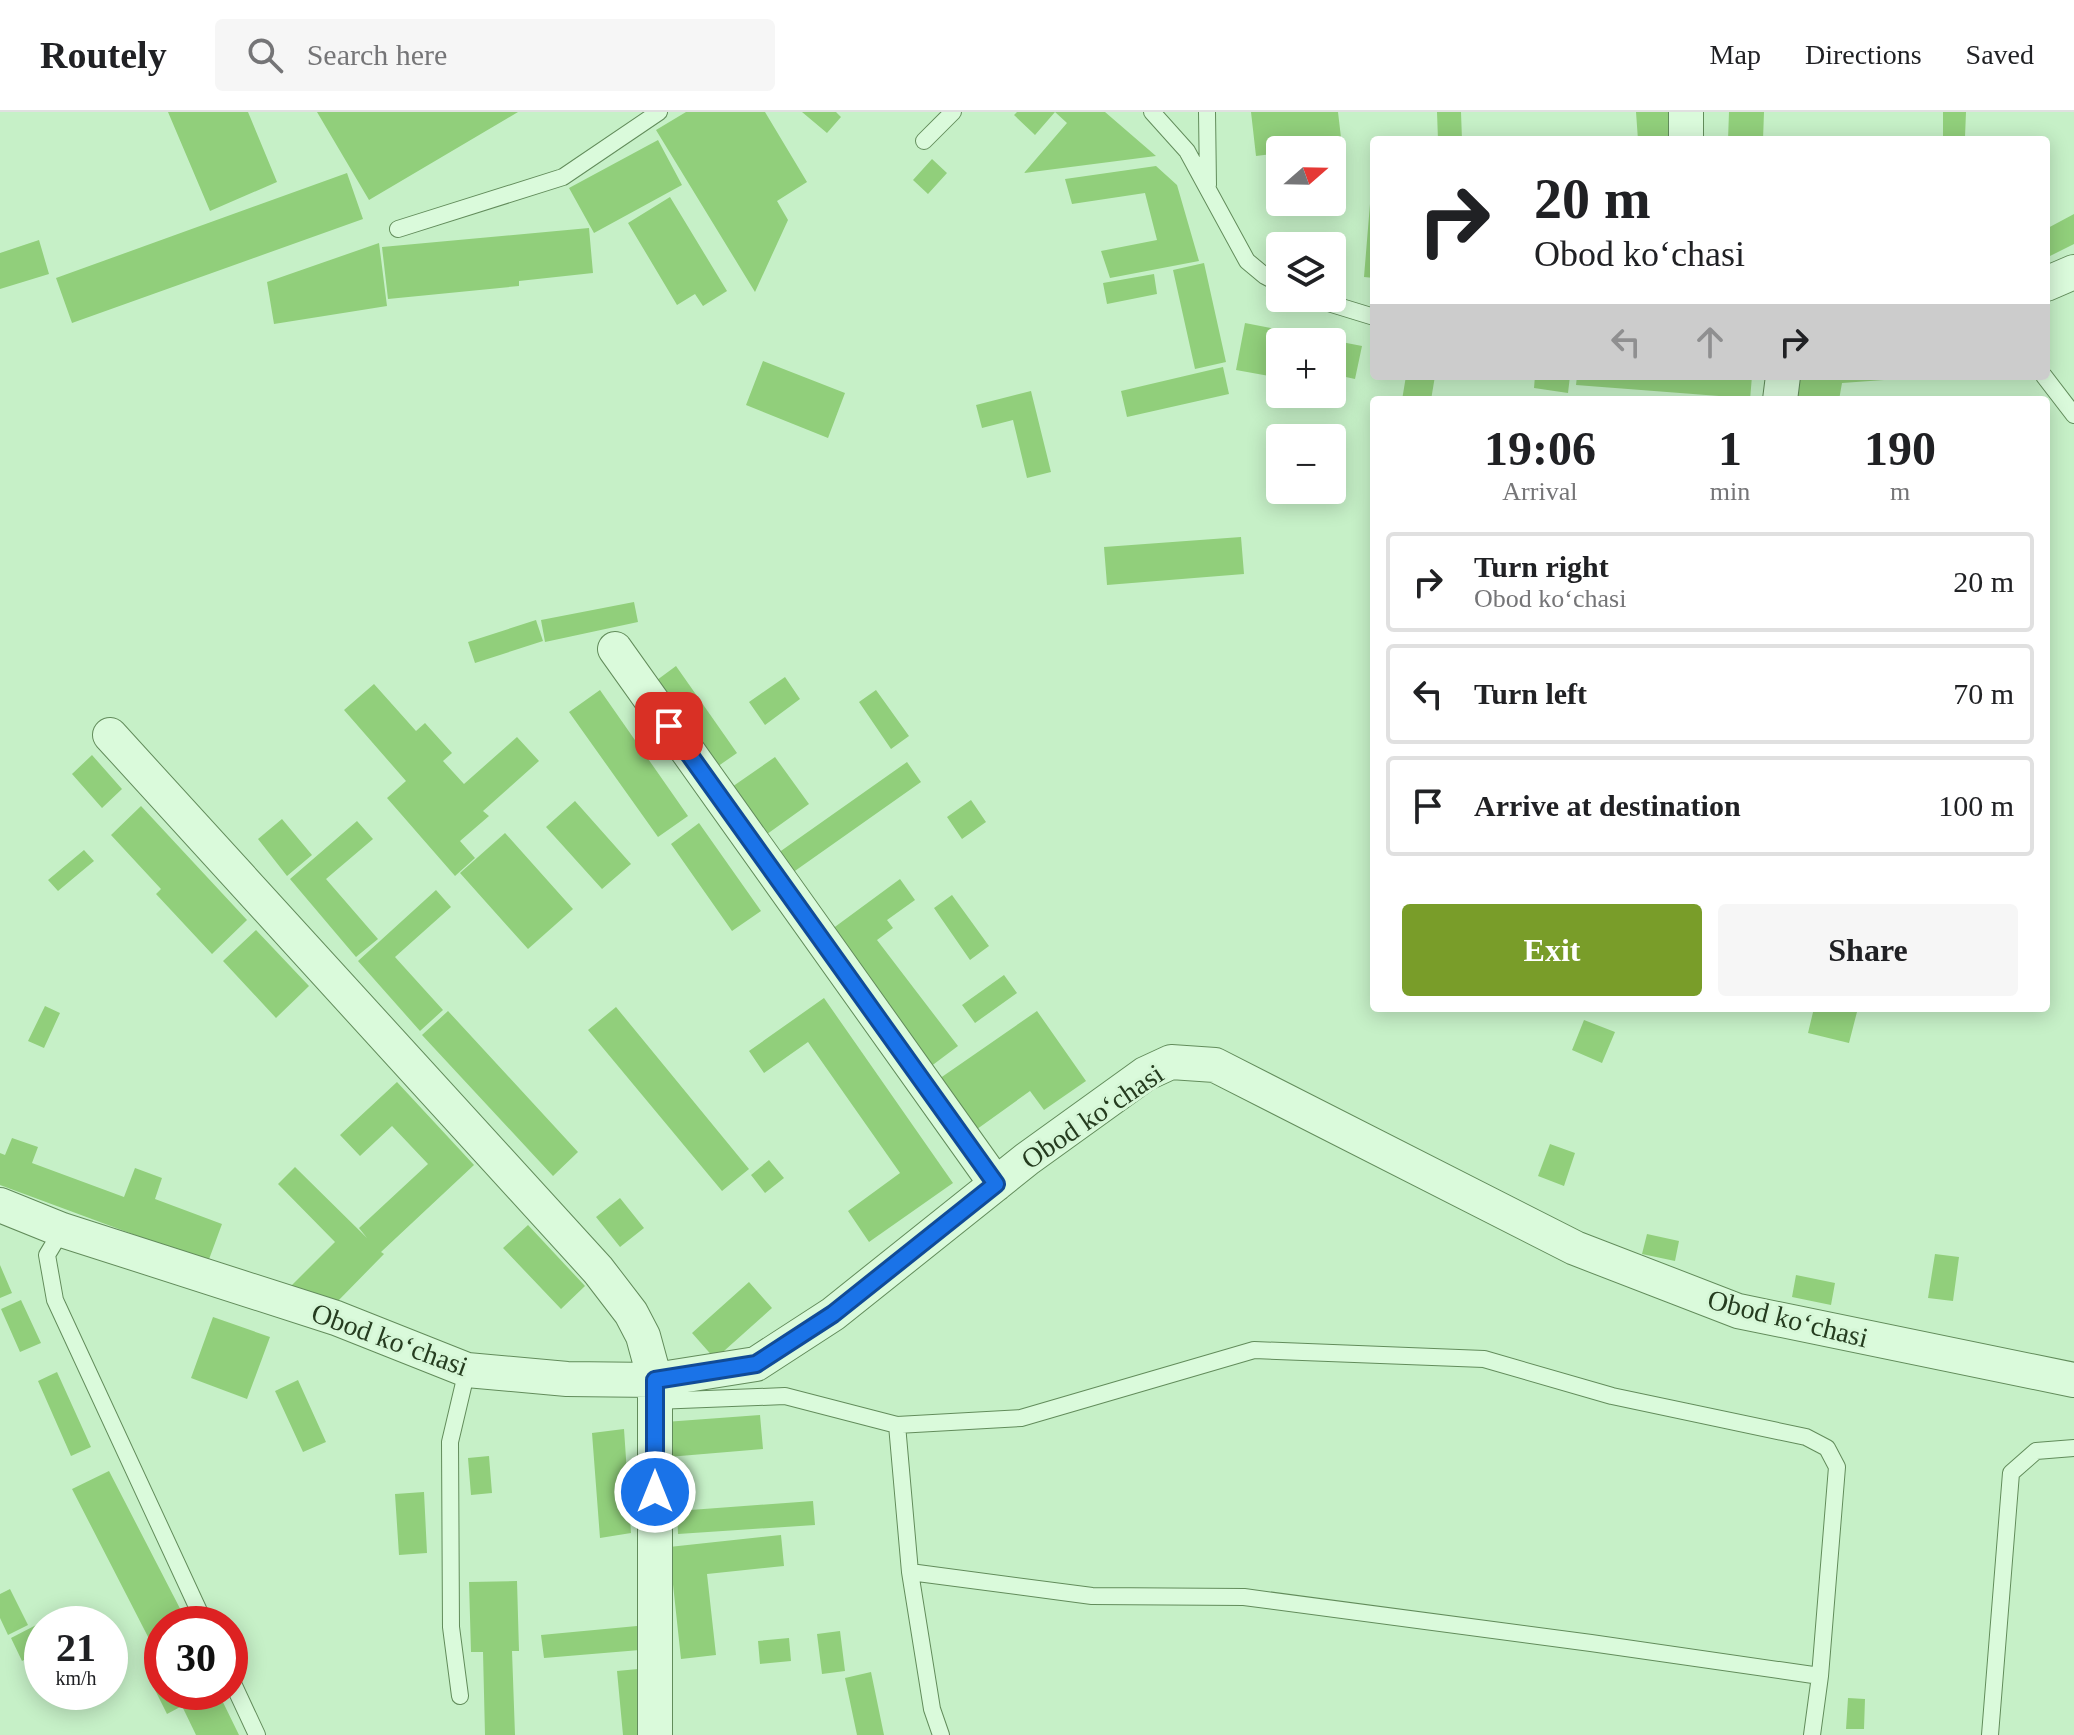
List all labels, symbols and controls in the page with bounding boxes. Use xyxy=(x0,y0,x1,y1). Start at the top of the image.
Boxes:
search box xyxy=(215,19,775,91)
icon: search xyxy=(243,33,287,77)
text: Routely xyxy=(40,34,167,76)
text: Search here xyxy=(307,38,447,71)
text: Map xyxy=(1710,39,1761,70)
text: Directions xyxy=(1805,39,1922,70)
text: Saved xyxy=(1966,39,2034,70)
north arrow xyxy=(1266,136,1346,216)
map controls xyxy=(1266,136,1346,504)
icon: right xyxy=(1402,168,1506,272)
text: 20 m xyxy=(1534,168,1651,230)
button: layers xyxy=(1266,232,1346,312)
text: Obod koʻchasi xyxy=(1534,234,1745,274)
icon: left xyxy=(1604,320,1648,364)
icon: ahead xyxy=(1688,320,1732,364)
icon: right xyxy=(1772,320,1816,364)
button: + xyxy=(1266,328,1346,408)
text: 19:06 xyxy=(1484,422,1596,475)
text: 1 xyxy=(1718,422,1742,475)
text: 190 xyxy=(1864,422,1936,475)
button: − xyxy=(1266,424,1346,504)
text: Arrival xyxy=(1502,477,1577,506)
text: min xyxy=(1710,477,1750,506)
text: m xyxy=(1890,477,1910,506)
text: Turn right xyxy=(1474,550,1609,583)
icon: right xyxy=(1406,560,1450,604)
text: 20 m xyxy=(1953,565,2014,598)
text: Obod koʻchasi xyxy=(1474,584,1626,613)
icon: left xyxy=(1406,672,1450,716)
text: Turn left xyxy=(1474,677,1587,710)
text: 70 m xyxy=(1953,677,2014,710)
pin xyxy=(635,692,703,760)
icon: arrive xyxy=(647,704,691,748)
icon: arrive xyxy=(1406,784,1450,828)
text: Arrive at destination xyxy=(1474,789,1741,822)
text: 100 m xyxy=(1938,789,2014,822)
button: Exit xyxy=(1402,904,1702,996)
button: Share xyxy=(1718,904,2018,996)
street label: Obod koʻchasi xyxy=(1016,1058,1169,1175)
street label: Obod koʻchasi xyxy=(1705,1284,1871,1353)
street label: Obod koʻchasi xyxy=(307,1297,472,1382)
position arrow xyxy=(613,1450,697,1534)
speed limit sign: 30 xyxy=(144,1606,248,1710)
text: 21 xyxy=(56,1625,96,1670)
text: km/h xyxy=(55,1667,97,1689)

